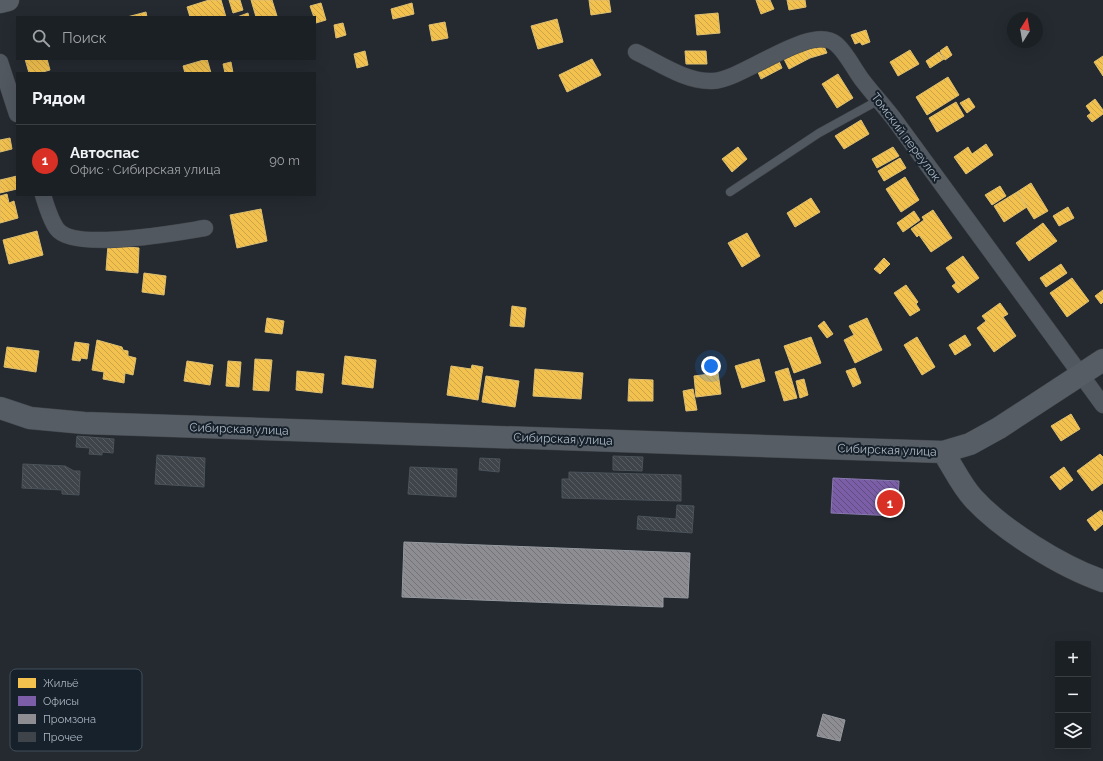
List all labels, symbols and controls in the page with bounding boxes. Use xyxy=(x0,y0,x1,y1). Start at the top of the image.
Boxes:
north arrow xyxy=(1007,12,1043,48)
search box xyxy=(16,16,316,60)
icon: search xyxy=(30,27,52,49)
text: Поиск xyxy=(62,29,107,47)
text: Рядом xyxy=(32,88,85,108)
street label: Томский переулок xyxy=(868,90,944,184)
text: Автоспас xyxy=(70,144,140,162)
text: 1 xyxy=(42,153,48,168)
text: 90 m xyxy=(269,153,300,168)
text: Офис · Сибирская улица xyxy=(70,162,221,177)
your location xyxy=(701,356,721,376)
street label: Сибирская улица xyxy=(189,420,289,438)
street label: Сибирская улица xyxy=(513,430,613,448)
street label: Сибирская улица xyxy=(837,441,937,459)
pin: 1 xyxy=(877,488,903,518)
map controls xyxy=(1055,641,1091,749)
button: + xyxy=(1055,641,1091,677)
legend xyxy=(10,669,142,751)
text: Жильё xyxy=(43,677,79,690)
button: − xyxy=(1055,677,1091,713)
text: Офисы xyxy=(43,695,79,708)
text: Промзона xyxy=(43,713,96,726)
button: layers xyxy=(1055,713,1091,749)
text: Прочее xyxy=(43,731,83,744)

